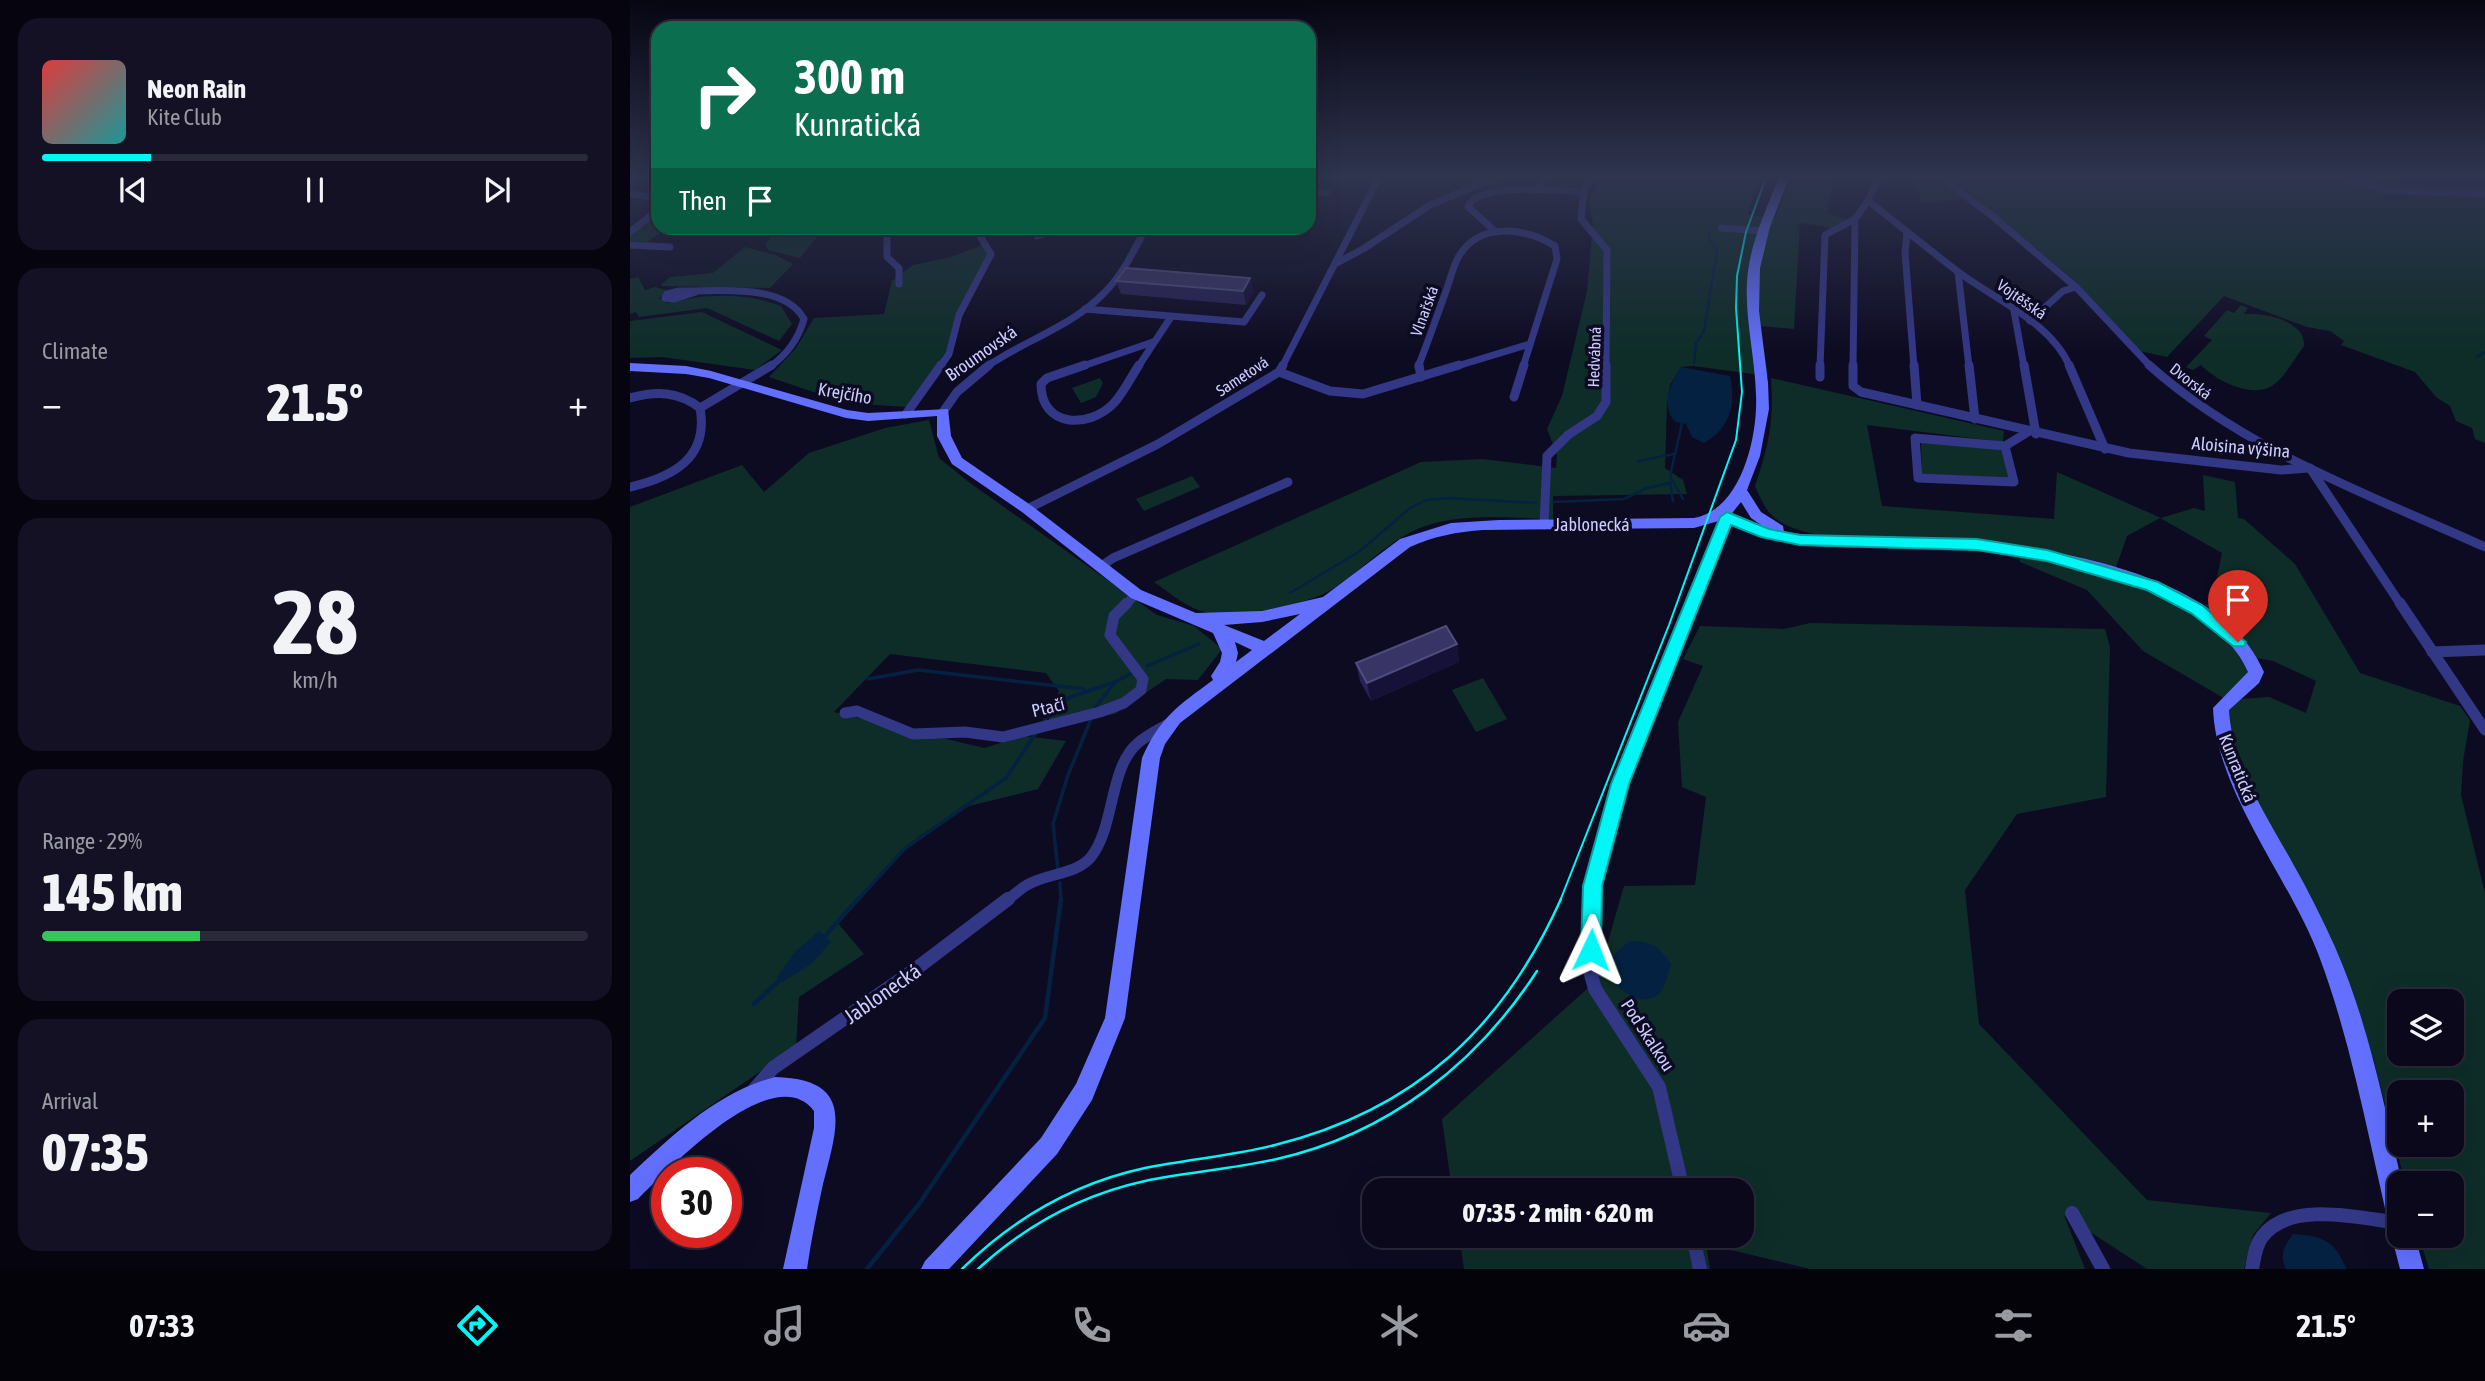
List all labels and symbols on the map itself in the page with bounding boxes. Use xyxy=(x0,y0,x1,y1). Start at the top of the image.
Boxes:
street label: Vojtěšská xyxy=(1993,276,2050,323)
street label: Vlnařská xyxy=(1407,283,1441,339)
street label: Broumovská xyxy=(941,321,1021,385)
street label: Hedvábná xyxy=(1584,326,1604,388)
street label: Sametová xyxy=(1213,352,1271,400)
street label: Dvorská xyxy=(2167,359,2215,403)
street label: Krejčího xyxy=(816,378,874,408)
street label: Aloisina výšina xyxy=(2191,432,2291,462)
street label: Jablonecká xyxy=(1554,514,1630,535)
pin xyxy=(2208,570,2268,642)
street label: Ptačí xyxy=(1029,693,1067,721)
street label: Kunratická xyxy=(2215,731,2261,805)
position arrow xyxy=(1554,913,1628,987)
street label: Jablonecká xyxy=(839,958,925,1028)
street label: Pod Skalkou xyxy=(1617,995,1679,1075)
speed limit sign: 30 xyxy=(651,1157,742,1248)

